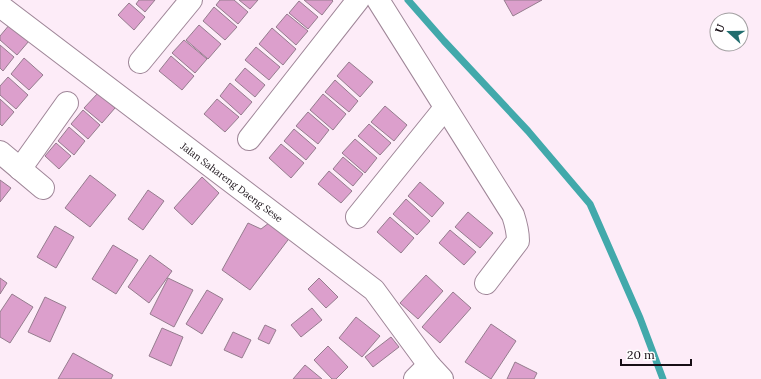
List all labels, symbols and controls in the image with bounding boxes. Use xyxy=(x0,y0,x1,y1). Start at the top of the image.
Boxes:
north arrow xyxy=(709,12,749,52)
text: U xyxy=(712,21,728,35)
street label: Jalan Sahareng Daeng Sese xyxy=(177,139,286,225)
scale bar xyxy=(621,341,691,367)
text: 20 m xyxy=(627,347,655,362)

